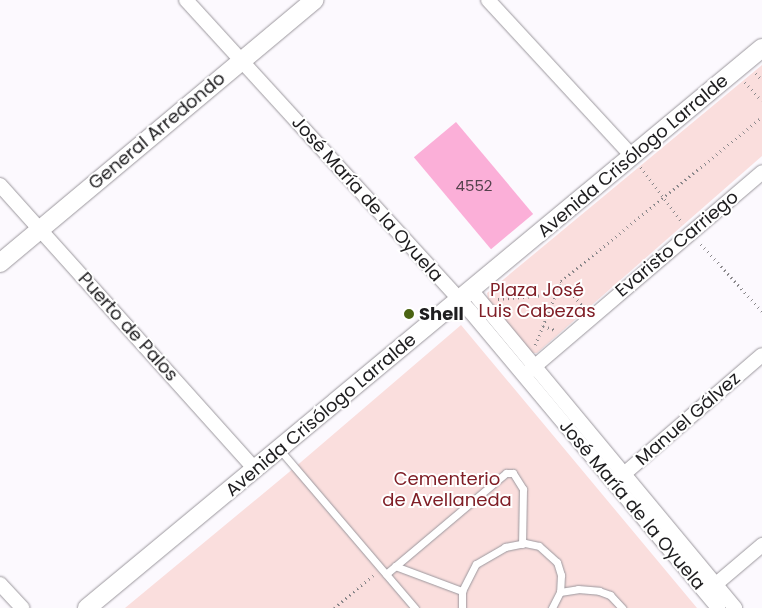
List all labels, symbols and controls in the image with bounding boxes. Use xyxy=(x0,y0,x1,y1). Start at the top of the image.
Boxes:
street label: General Arredondo xyxy=(84,68,230,194)
street label: Avenida Crisólogo Larralde xyxy=(533,70,733,242)
street label: José María de la Oyuela xyxy=(287,112,447,286)
house number: 4552 xyxy=(456,177,492,195)
street label: Evaristo Carriego xyxy=(611,186,743,302)
street label: Puerto de Palos xyxy=(74,268,182,386)
park label: Plaza José Luis Cabezas xyxy=(478,280,596,322)
place label: Shell xyxy=(419,303,464,325)
marker: Shell xyxy=(403,308,415,320)
street label: Avenida Crisólogo Larralde xyxy=(221,329,421,501)
street label: Manuel Gálvez xyxy=(631,368,745,470)
street label: José María de la Oyuela xyxy=(555,416,709,594)
park label: Cementerio de Avellaneda xyxy=(382,469,512,512)

